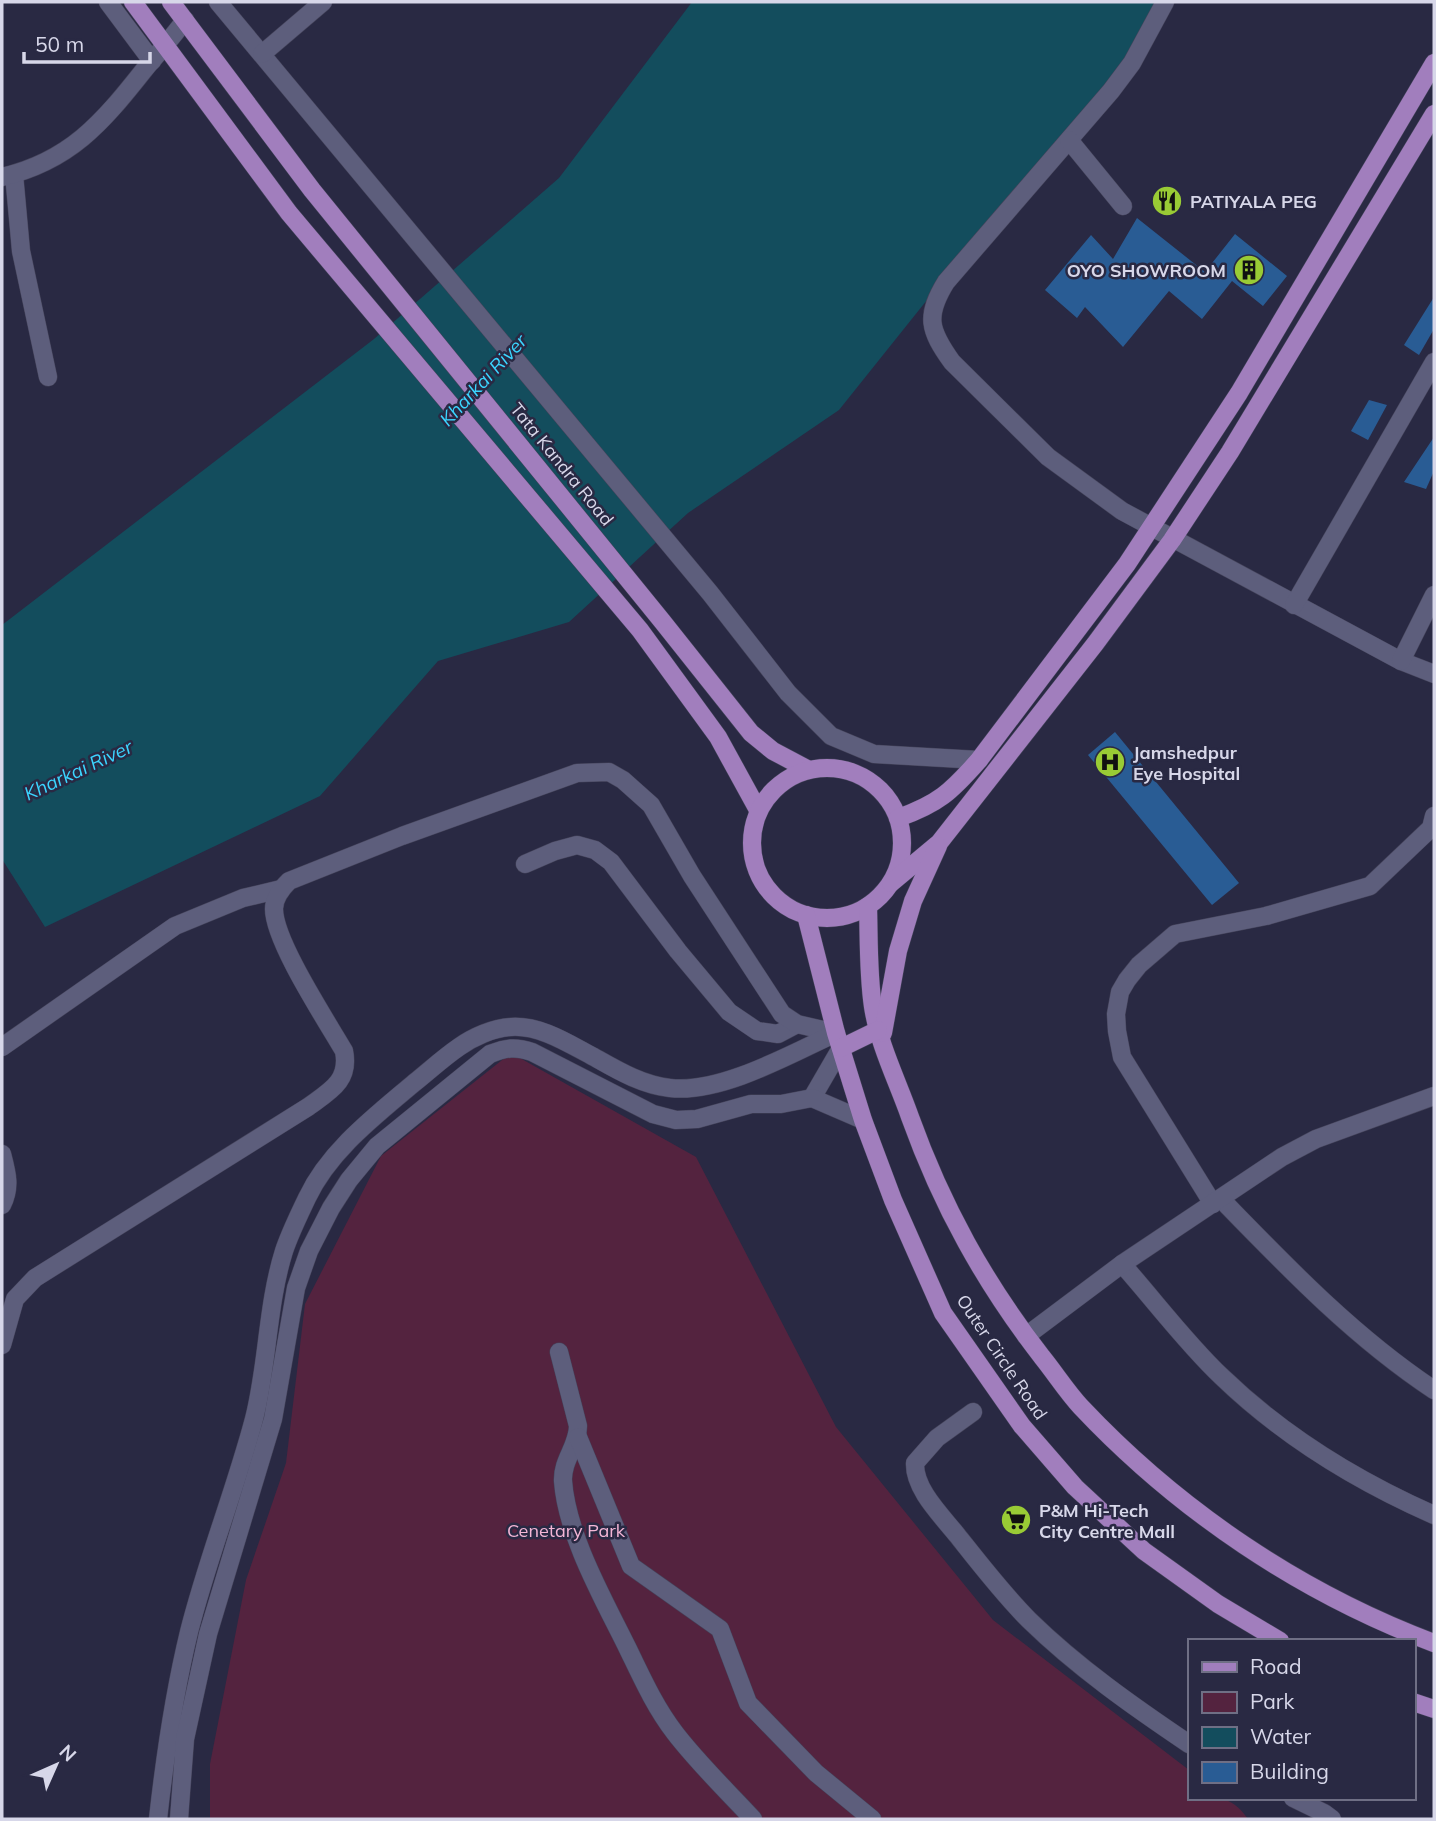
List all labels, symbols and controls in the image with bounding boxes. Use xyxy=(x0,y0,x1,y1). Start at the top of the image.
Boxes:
scale bar xyxy=(24,21,150,65)
text: 50 m xyxy=(35,31,84,57)
restaurant icon: PATIYALA PEG xyxy=(1150,184,1184,218)
place label: PATIYALA PEG xyxy=(1190,190,1317,213)
building icon: OYO SHOWROOM xyxy=(1232,253,1266,287)
place label: OYO SHOWROOM xyxy=(1067,259,1226,282)
water label: Kharkai River xyxy=(434,328,532,431)
street label: Tata Kandra Road xyxy=(505,398,619,530)
water label: Kharkai River xyxy=(20,734,137,806)
place label: Jamshedpur Eye Hospital xyxy=(1133,741,1240,785)
hospital icon: Jamshedpur Eye Hospital xyxy=(1093,745,1127,779)
street label: Outer Circle Road xyxy=(952,1290,1052,1424)
place label: P&M Hi-Tech City Centre Mall xyxy=(1039,1499,1175,1543)
supermarket icon: P&M Hi-Tech City Centre Mall xyxy=(999,1503,1033,1537)
park label: Cenetary Park xyxy=(507,1519,626,1542)
legend xyxy=(1188,1639,1415,1800)
text: Road xyxy=(1250,1653,1301,1679)
text: Park xyxy=(1250,1688,1294,1714)
text: Water xyxy=(1250,1723,1311,1749)
north arrow xyxy=(21,1730,91,1800)
text: N xyxy=(54,1739,82,1767)
text: Building xyxy=(1250,1758,1329,1784)

